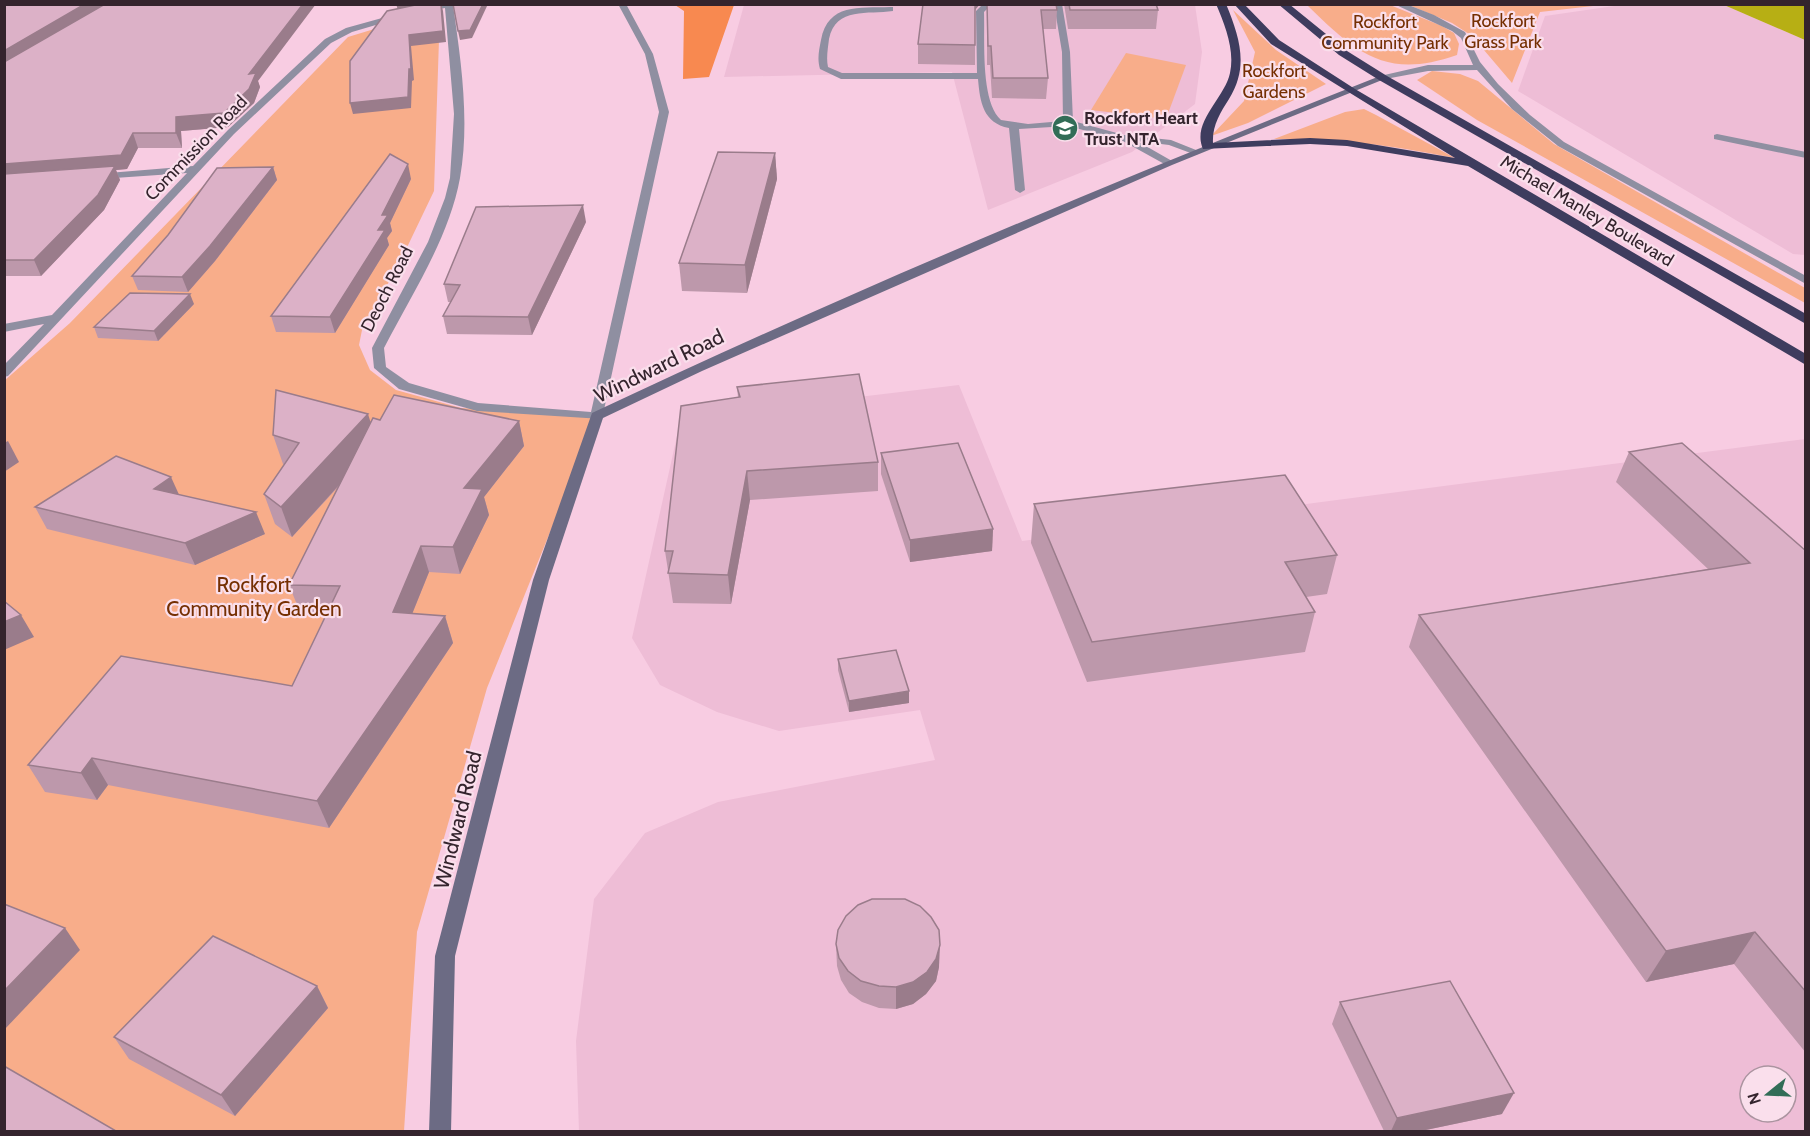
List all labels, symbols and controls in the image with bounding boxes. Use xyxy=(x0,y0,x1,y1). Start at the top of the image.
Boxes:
park label: Rockfort Grass Park xyxy=(1464,10,1543,53)
park label: Rockfort Community Park xyxy=(1321,11,1450,54)
park label: Rockfort Gardens xyxy=(1242,60,1306,103)
street label: Commission Road xyxy=(140,91,252,205)
place label: Rockfort Heart Trust NTA xyxy=(1084,107,1198,150)
school or university icon: Rockfort Heart Trust NTA xyxy=(1050,113,1080,143)
street label: Michael Manley Boulevard xyxy=(1496,151,1678,271)
street label: Deoch Road xyxy=(356,243,418,335)
street label: Windward Road xyxy=(590,323,728,408)
park label: Rockfort Community Garden xyxy=(166,572,342,621)
street label: Windward Road xyxy=(428,748,487,891)
north arrow xyxy=(1738,1064,1798,1124)
text: N xyxy=(1743,1090,1765,1107)

